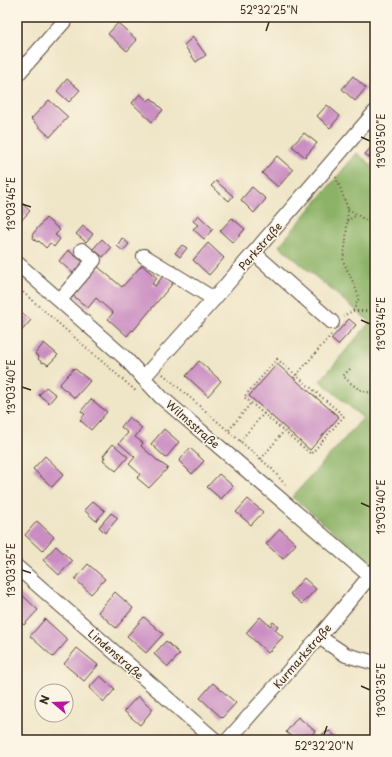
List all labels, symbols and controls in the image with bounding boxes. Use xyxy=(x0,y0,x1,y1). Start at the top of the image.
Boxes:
text: 52°32'25"N xyxy=(240,2,298,17)
text: 13°03'50"E xyxy=(373,114,388,168)
text: 13°03'45"E xyxy=(3,177,18,231)
street label: Parkstraße xyxy=(234,218,286,274)
text: 13°03'45"E xyxy=(373,297,388,351)
text: 13°03'40"E xyxy=(3,359,18,415)
street label: Wilmsstraße xyxy=(162,396,224,452)
text: 13°03'40"E xyxy=(373,479,388,535)
text: 13°03'35"E xyxy=(3,543,18,597)
street label: Kurmarkstraße xyxy=(269,620,335,692)
street label: Lindenstraße xyxy=(84,625,148,683)
text: 13°03'35"E xyxy=(373,663,388,717)
north arrow xyxy=(34,683,74,723)
text: N xyxy=(35,692,54,706)
text: 52°32'20"N xyxy=(294,738,354,753)

